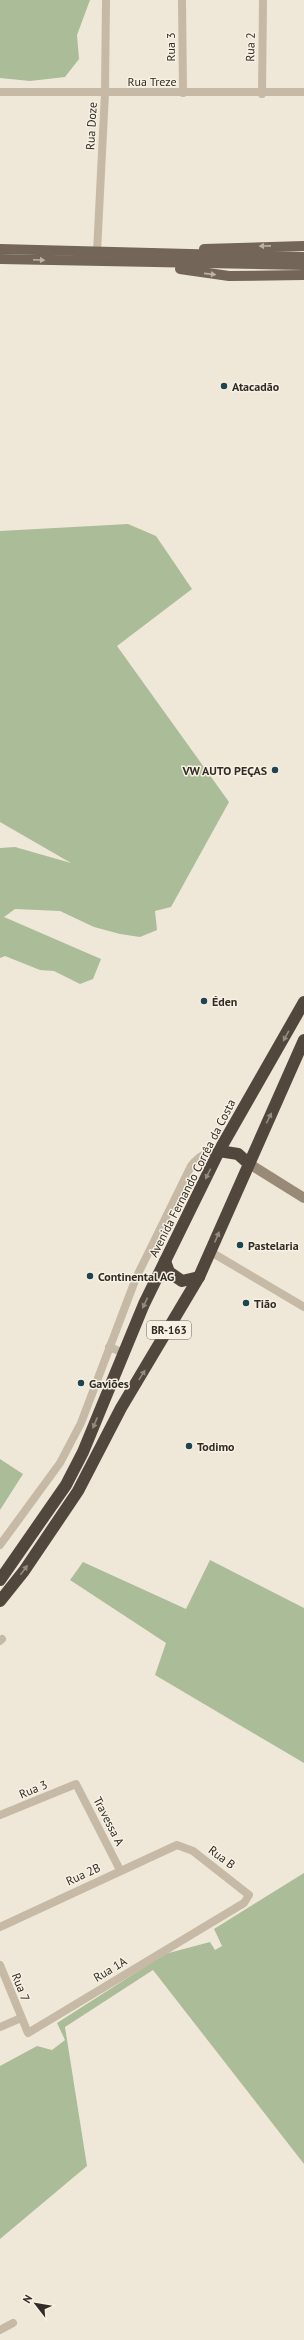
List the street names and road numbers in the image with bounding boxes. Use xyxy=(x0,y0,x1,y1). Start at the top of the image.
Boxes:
street label: Rua 3 xyxy=(163,32,178,62)
street label: Rua 2 xyxy=(242,32,258,62)
street label: Rua Treze xyxy=(128,74,176,89)
street label: Rua Doze xyxy=(82,102,100,150)
street label: Avenida Fernando Corrêa da Costa xyxy=(146,1097,238,1259)
road number: BR-163 xyxy=(147,1321,191,1339)
street label: Rua 3 xyxy=(17,1777,49,1801)
street label: Travessa A xyxy=(90,1794,128,1848)
street label: Rua B xyxy=(206,1842,238,1872)
street label: Rua 2B xyxy=(63,1860,103,1888)
street label: Rua 1A xyxy=(91,1953,129,1985)
street label: Rua 7 xyxy=(9,1971,33,2003)

